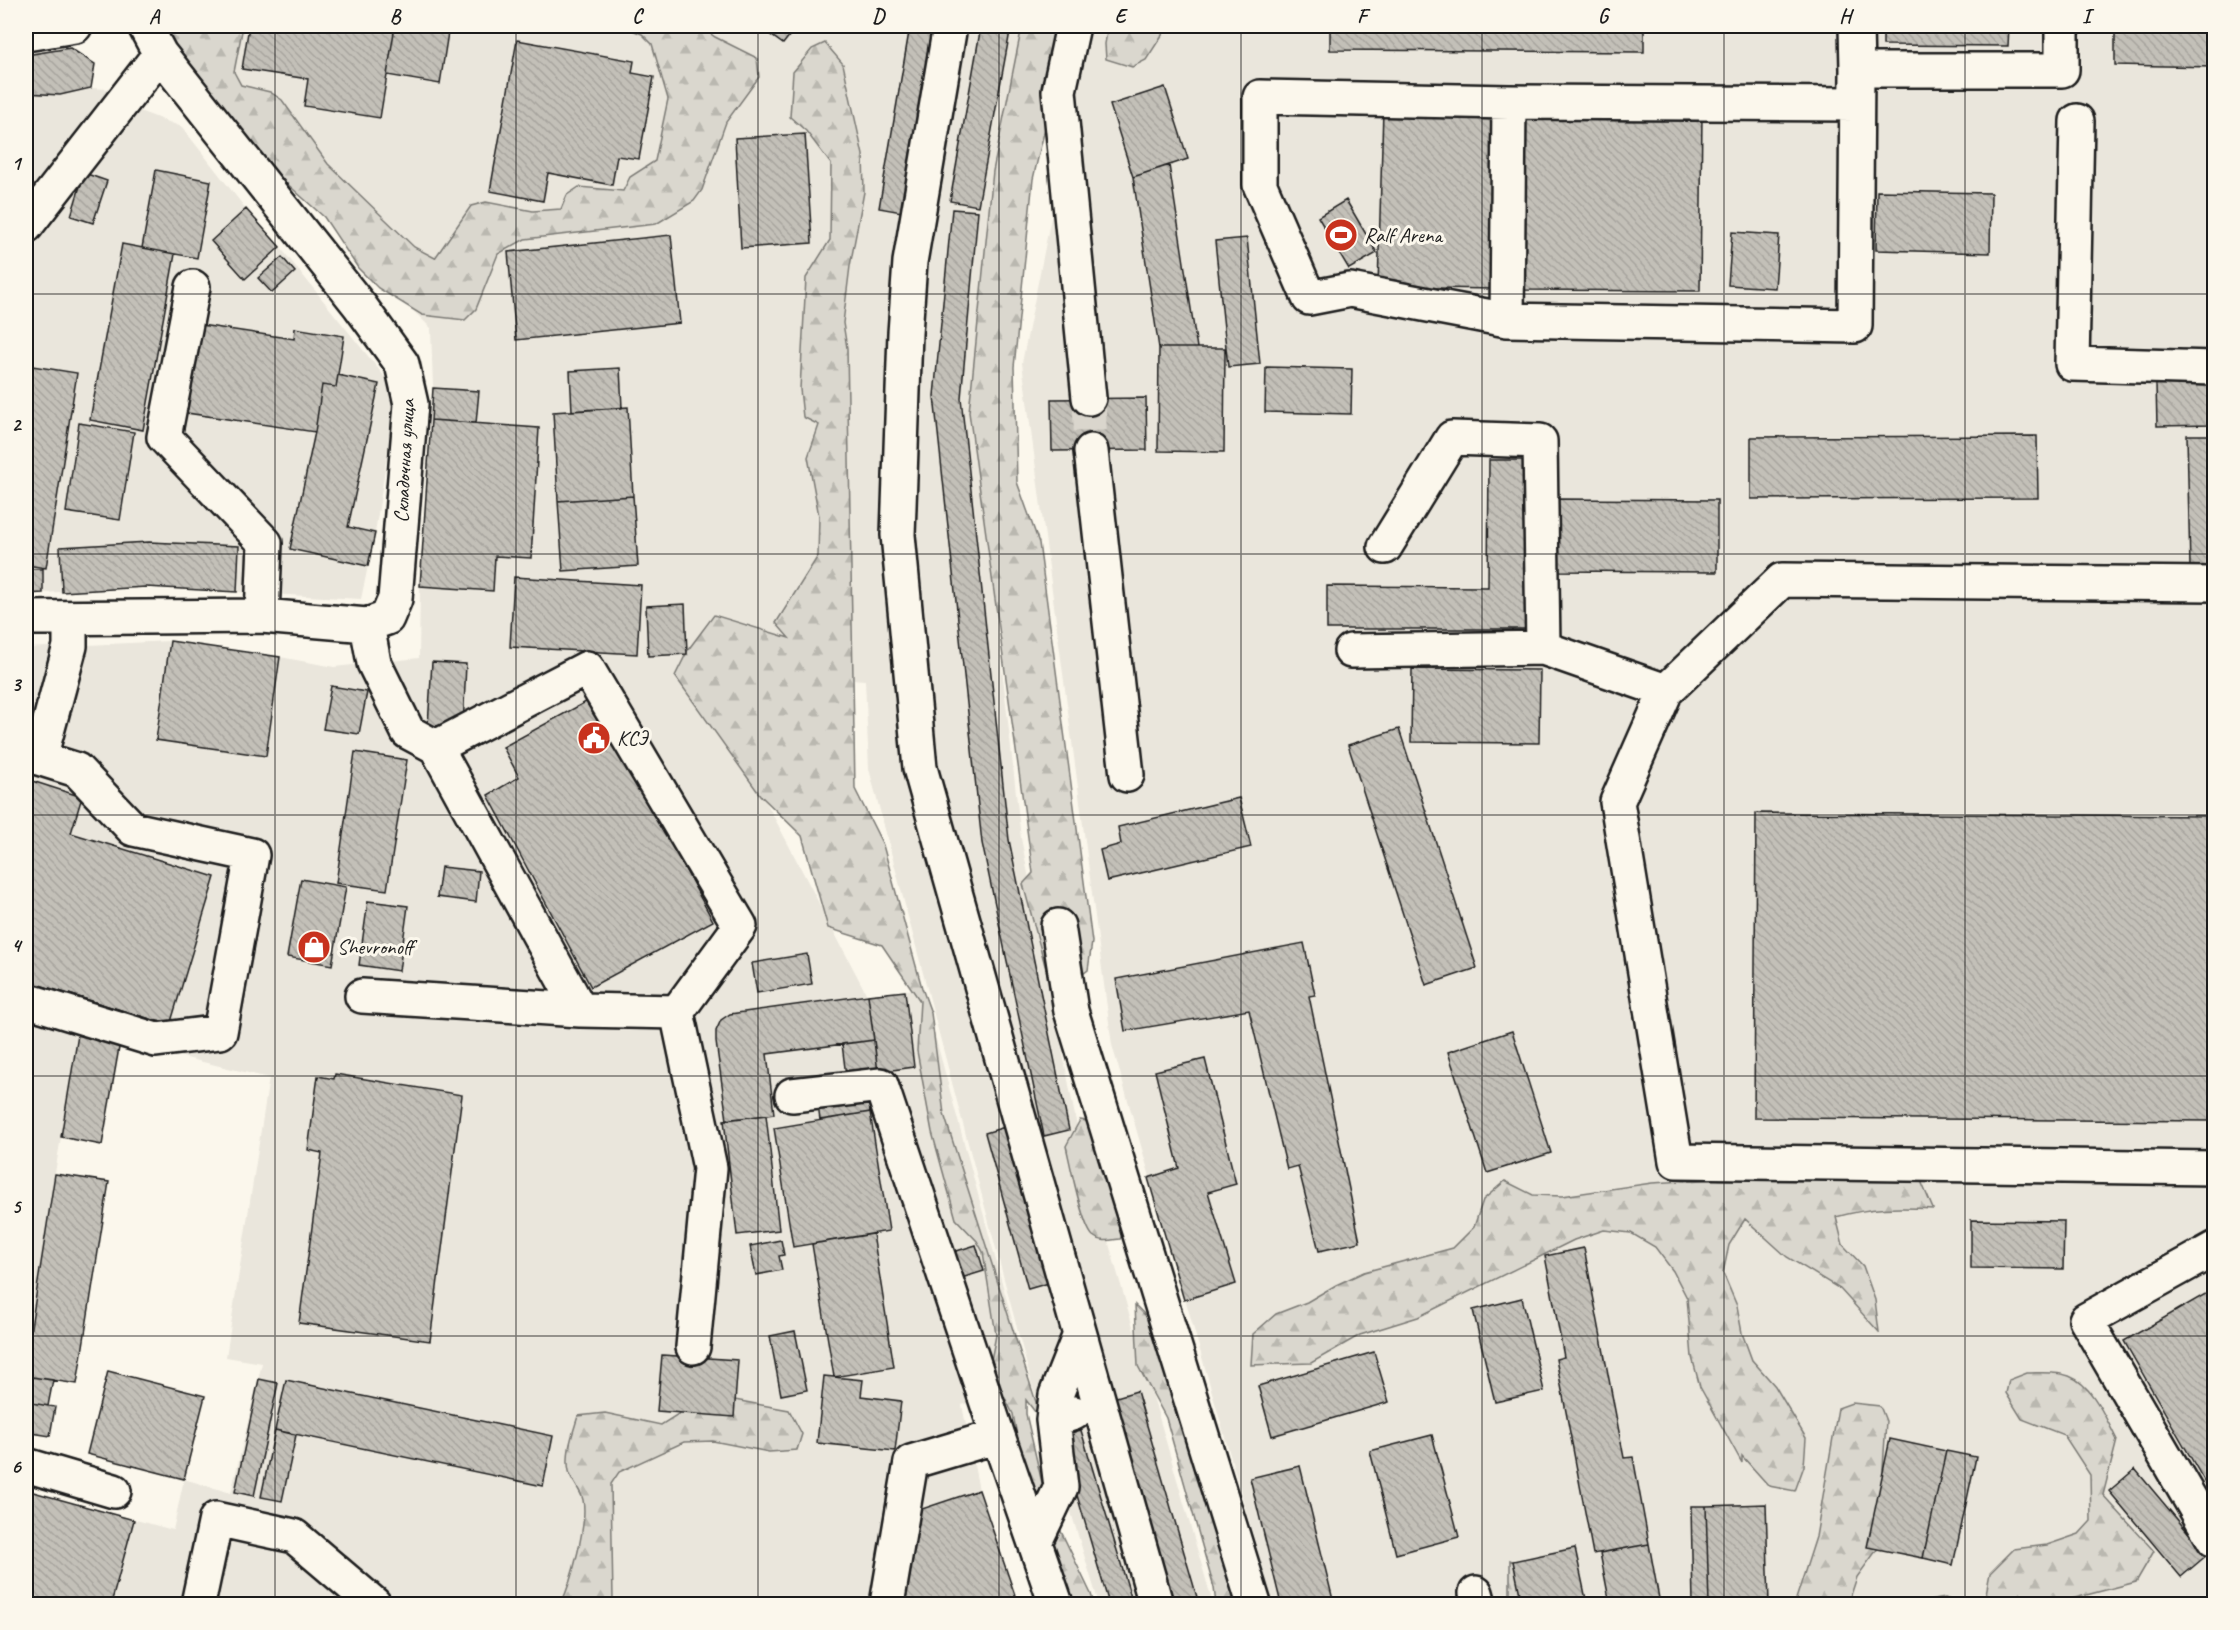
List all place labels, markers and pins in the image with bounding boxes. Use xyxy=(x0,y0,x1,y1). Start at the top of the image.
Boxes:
sports icon: Ralf Arena xyxy=(1323,217,1359,253)
place label: Ralf Arena xyxy=(1364,222,1444,248)
public building icon: КСЭ xyxy=(576,720,612,756)
place label: КСЭ xyxy=(617,725,649,751)
shop icon: Shevronoff xyxy=(296,929,332,965)
place label: Shevronoff xyxy=(337,934,418,960)

